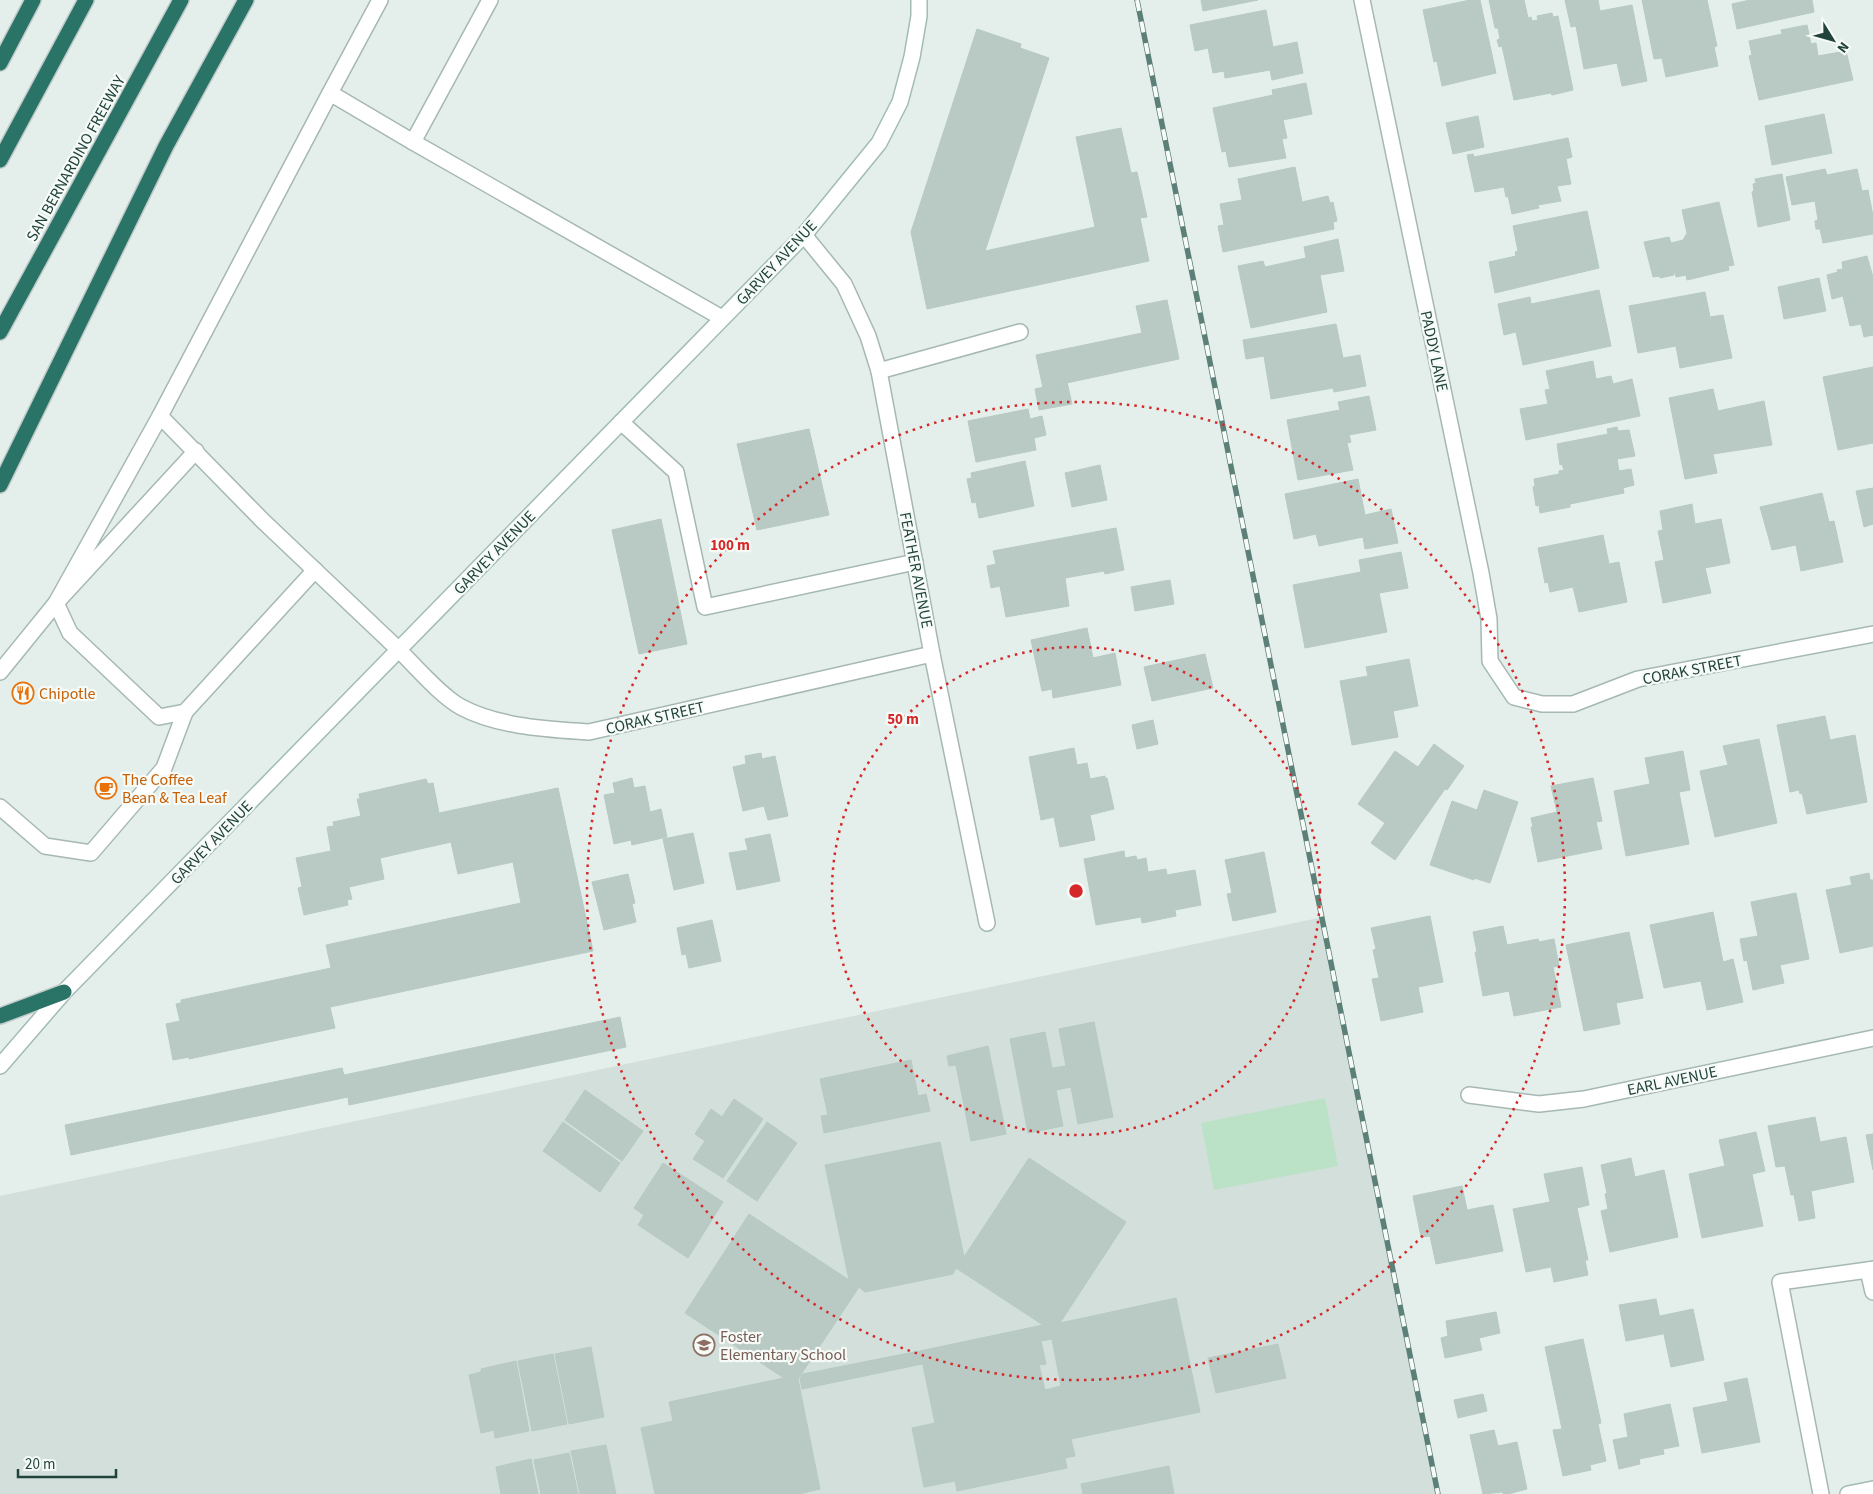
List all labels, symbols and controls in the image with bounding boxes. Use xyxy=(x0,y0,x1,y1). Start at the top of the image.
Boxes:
north arrow xyxy=(1808,15,1858,65)
text: N xyxy=(1832,37,1853,57)
street label: SAN BERNARDINO FREEWAY xyxy=(21,71,131,245)
street label: GARVEY AVENUE xyxy=(731,215,822,310)
street label: PADDY LANE xyxy=(1415,309,1453,394)
street label: GARVEY AVENUE xyxy=(449,506,541,600)
street label: FEATHER AVENUE xyxy=(894,510,938,630)
text: 100 m xyxy=(710,535,750,556)
street label: CORAK STREET xyxy=(1641,649,1744,690)
restaurant icon: Chipotle xyxy=(11,681,35,705)
place label: Chipotle xyxy=(39,683,96,705)
street label: CORAK STREET xyxy=(604,696,707,740)
text: 50 m xyxy=(887,709,919,730)
place label: The Coffee Bean & Tea Leaf xyxy=(122,769,228,809)
cafe icon: The Coffee Bean & Tea Leaf xyxy=(94,776,118,800)
street label: GARVEY AVENUE xyxy=(166,796,258,890)
centre of rings xyxy=(1067,882,1085,900)
street label: EARL AVENUE xyxy=(1625,1061,1719,1101)
place label: Foster Elementary School xyxy=(720,1326,846,1366)
school or university icon: Foster Elementary School xyxy=(692,1333,716,1357)
scale bar xyxy=(18,1446,115,1478)
text: 20 m xyxy=(25,1454,55,1475)

